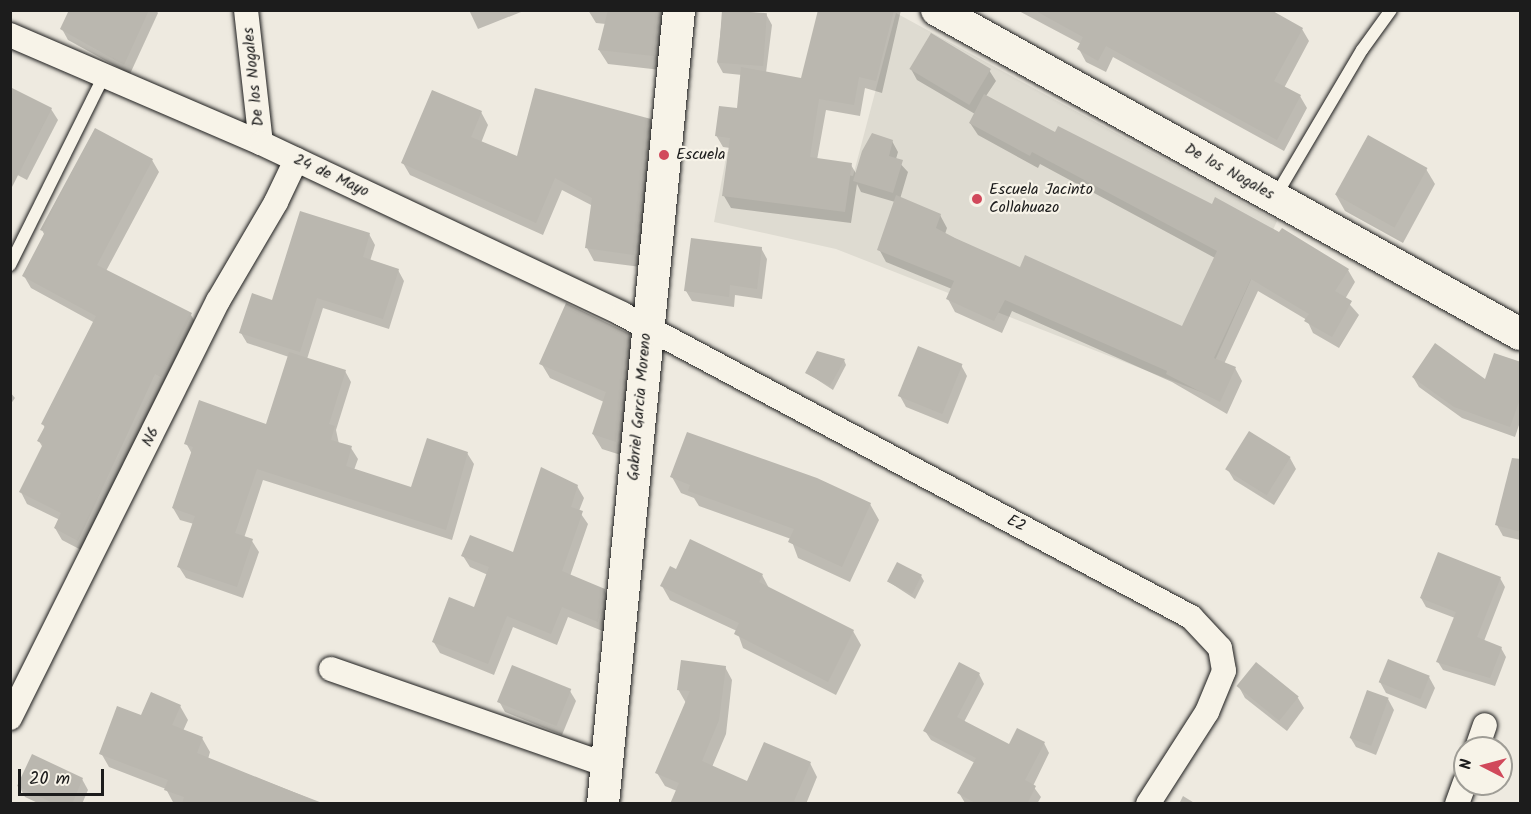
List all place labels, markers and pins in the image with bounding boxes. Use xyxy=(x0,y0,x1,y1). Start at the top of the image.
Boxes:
place label: Escuela xyxy=(676,145,726,165)
marker: Escuela xyxy=(657,148,671,162)
place label: Escuela Jacinto Collahuazo xyxy=(989,180,1093,218)
marker: Escuela Jacinto Collahuazo xyxy=(970,192,984,206)

